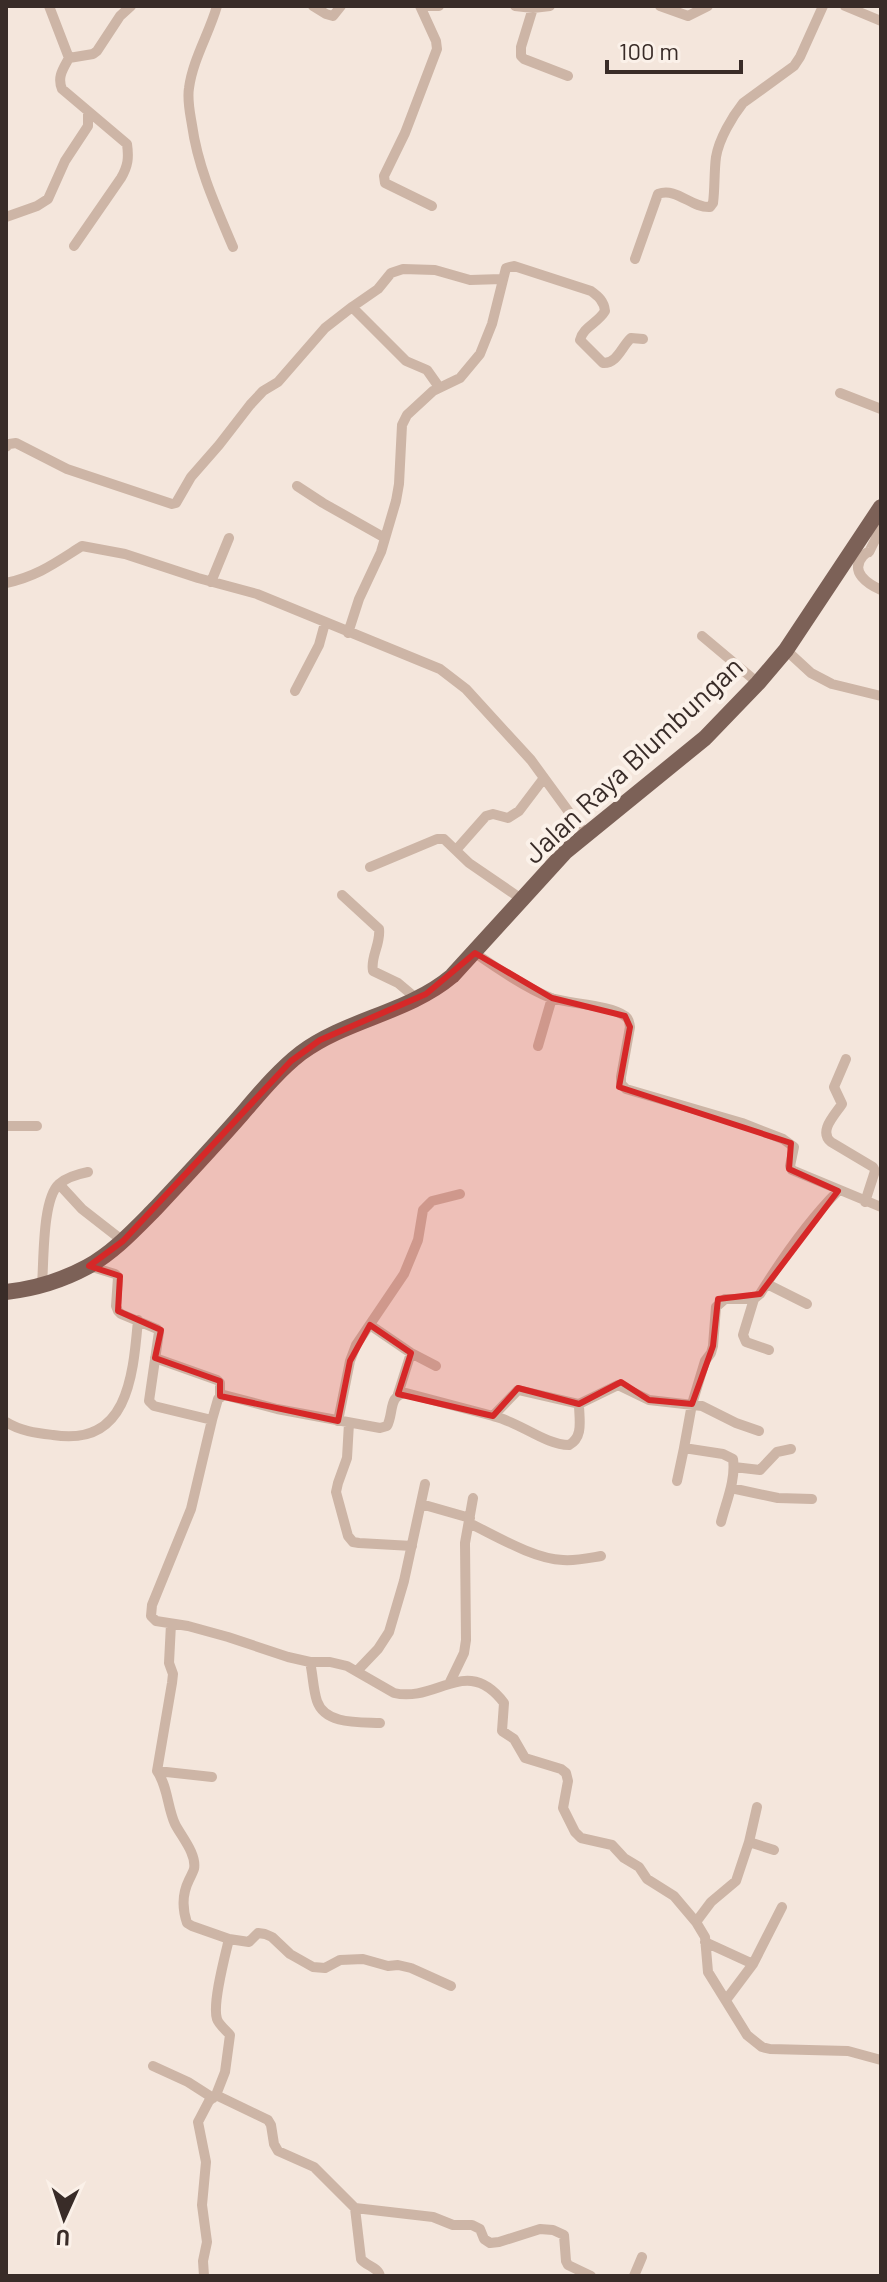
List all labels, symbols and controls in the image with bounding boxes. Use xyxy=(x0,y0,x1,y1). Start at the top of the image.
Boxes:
scale bar xyxy=(607,24,741,74)
text: 100 m xyxy=(619,36,679,65)
street label: Jalan Raya Blumbungan xyxy=(516,649,749,870)
north arrow xyxy=(24,2178,104,2258)
text: U xyxy=(55,2226,70,2252)

